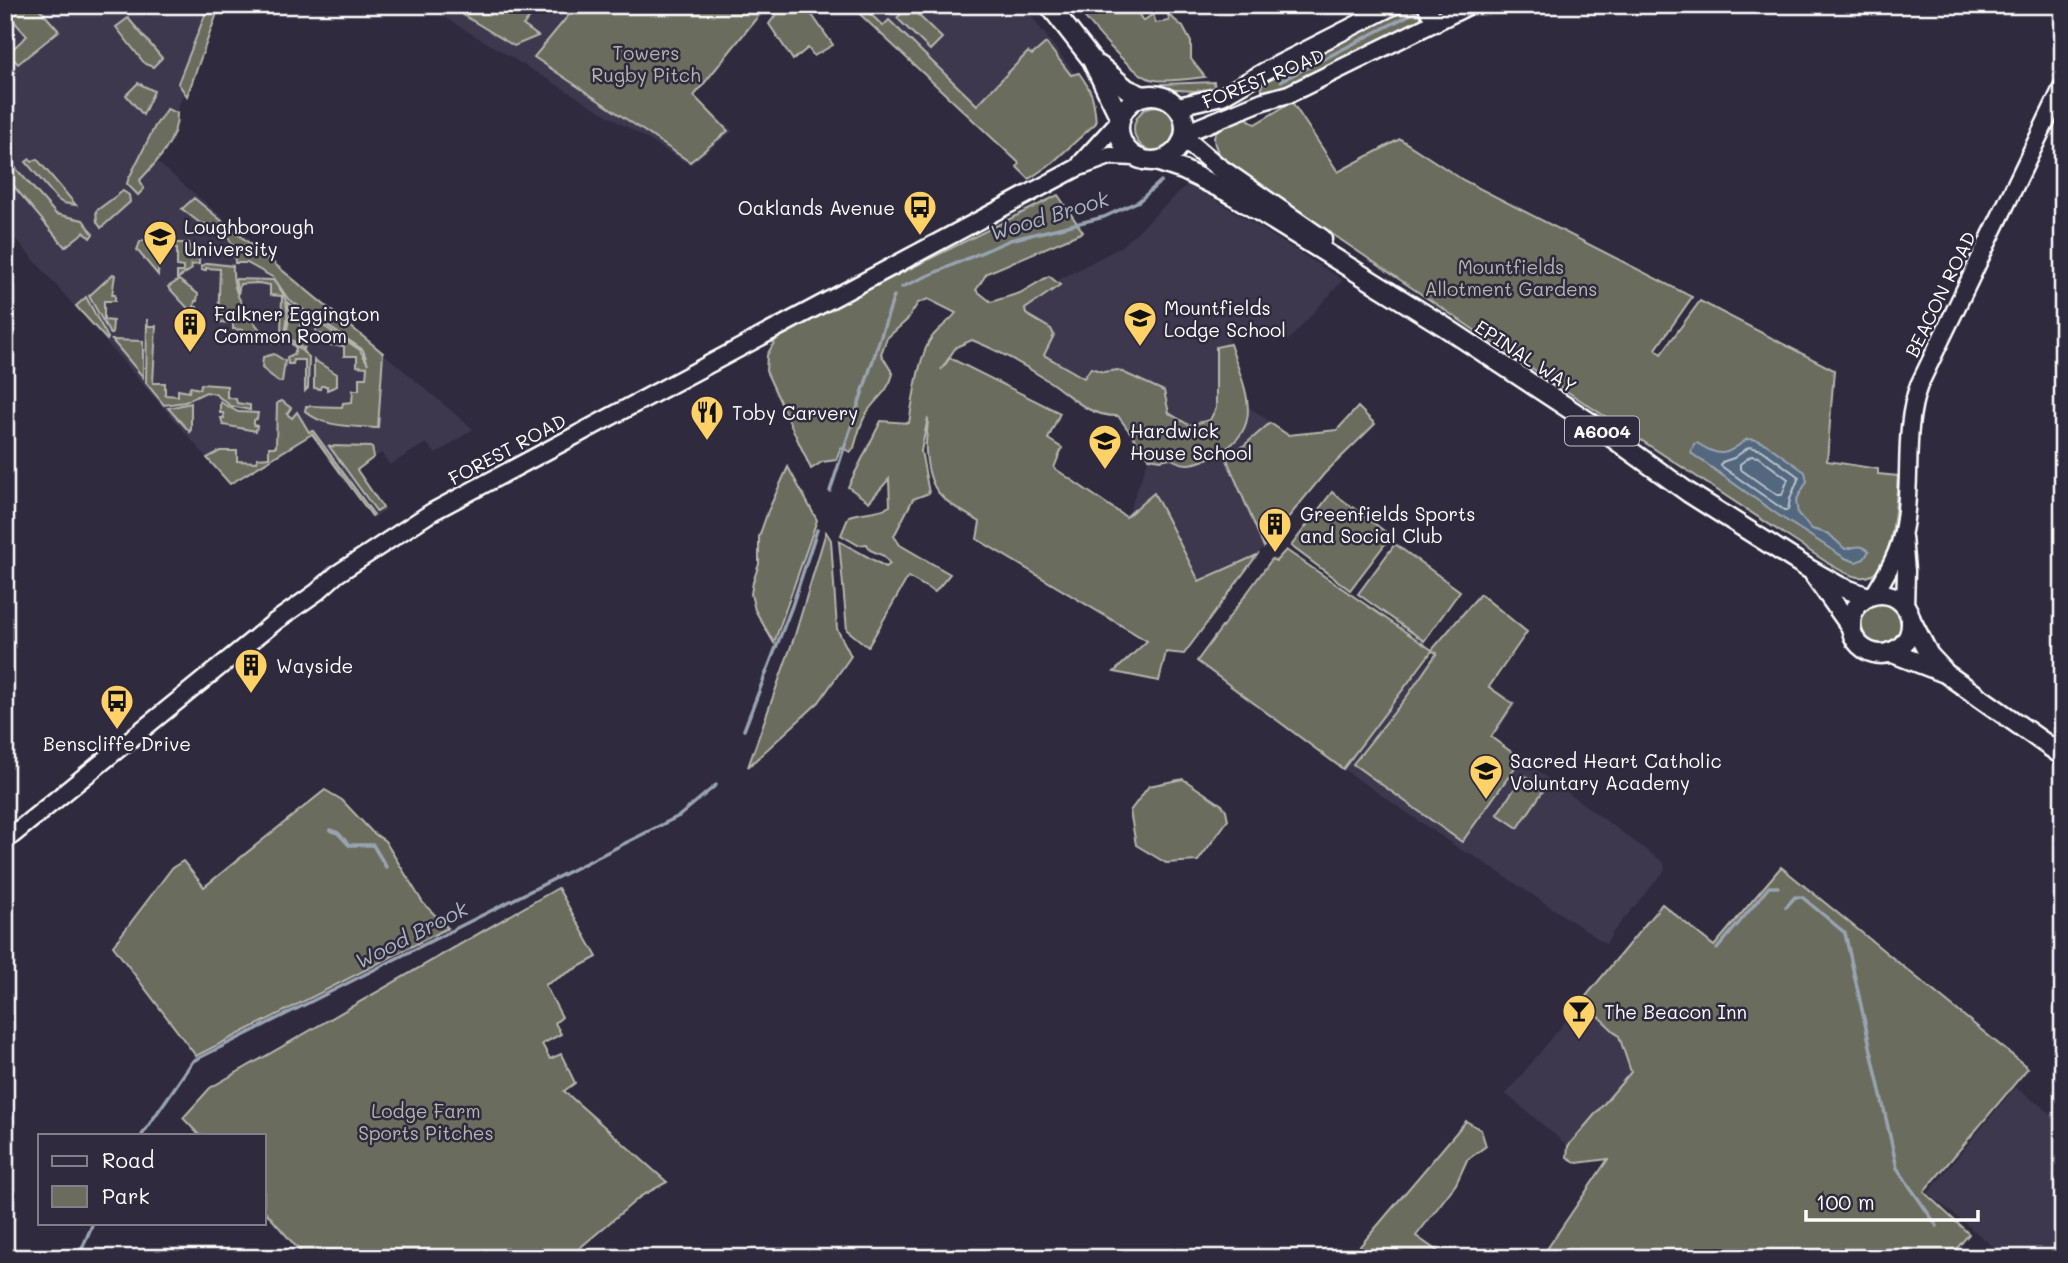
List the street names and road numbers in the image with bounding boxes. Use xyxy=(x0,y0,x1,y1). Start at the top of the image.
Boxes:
street label: FOREST ROAD xyxy=(1198,42,1328,114)
street label: BEACON ROAD xyxy=(1899,227,1981,361)
street label: EPINAL WAY xyxy=(1470,314,1582,398)
street label: FOREST ROAD xyxy=(444,408,570,490)
road number: A6004 xyxy=(1565,416,1639,446)

